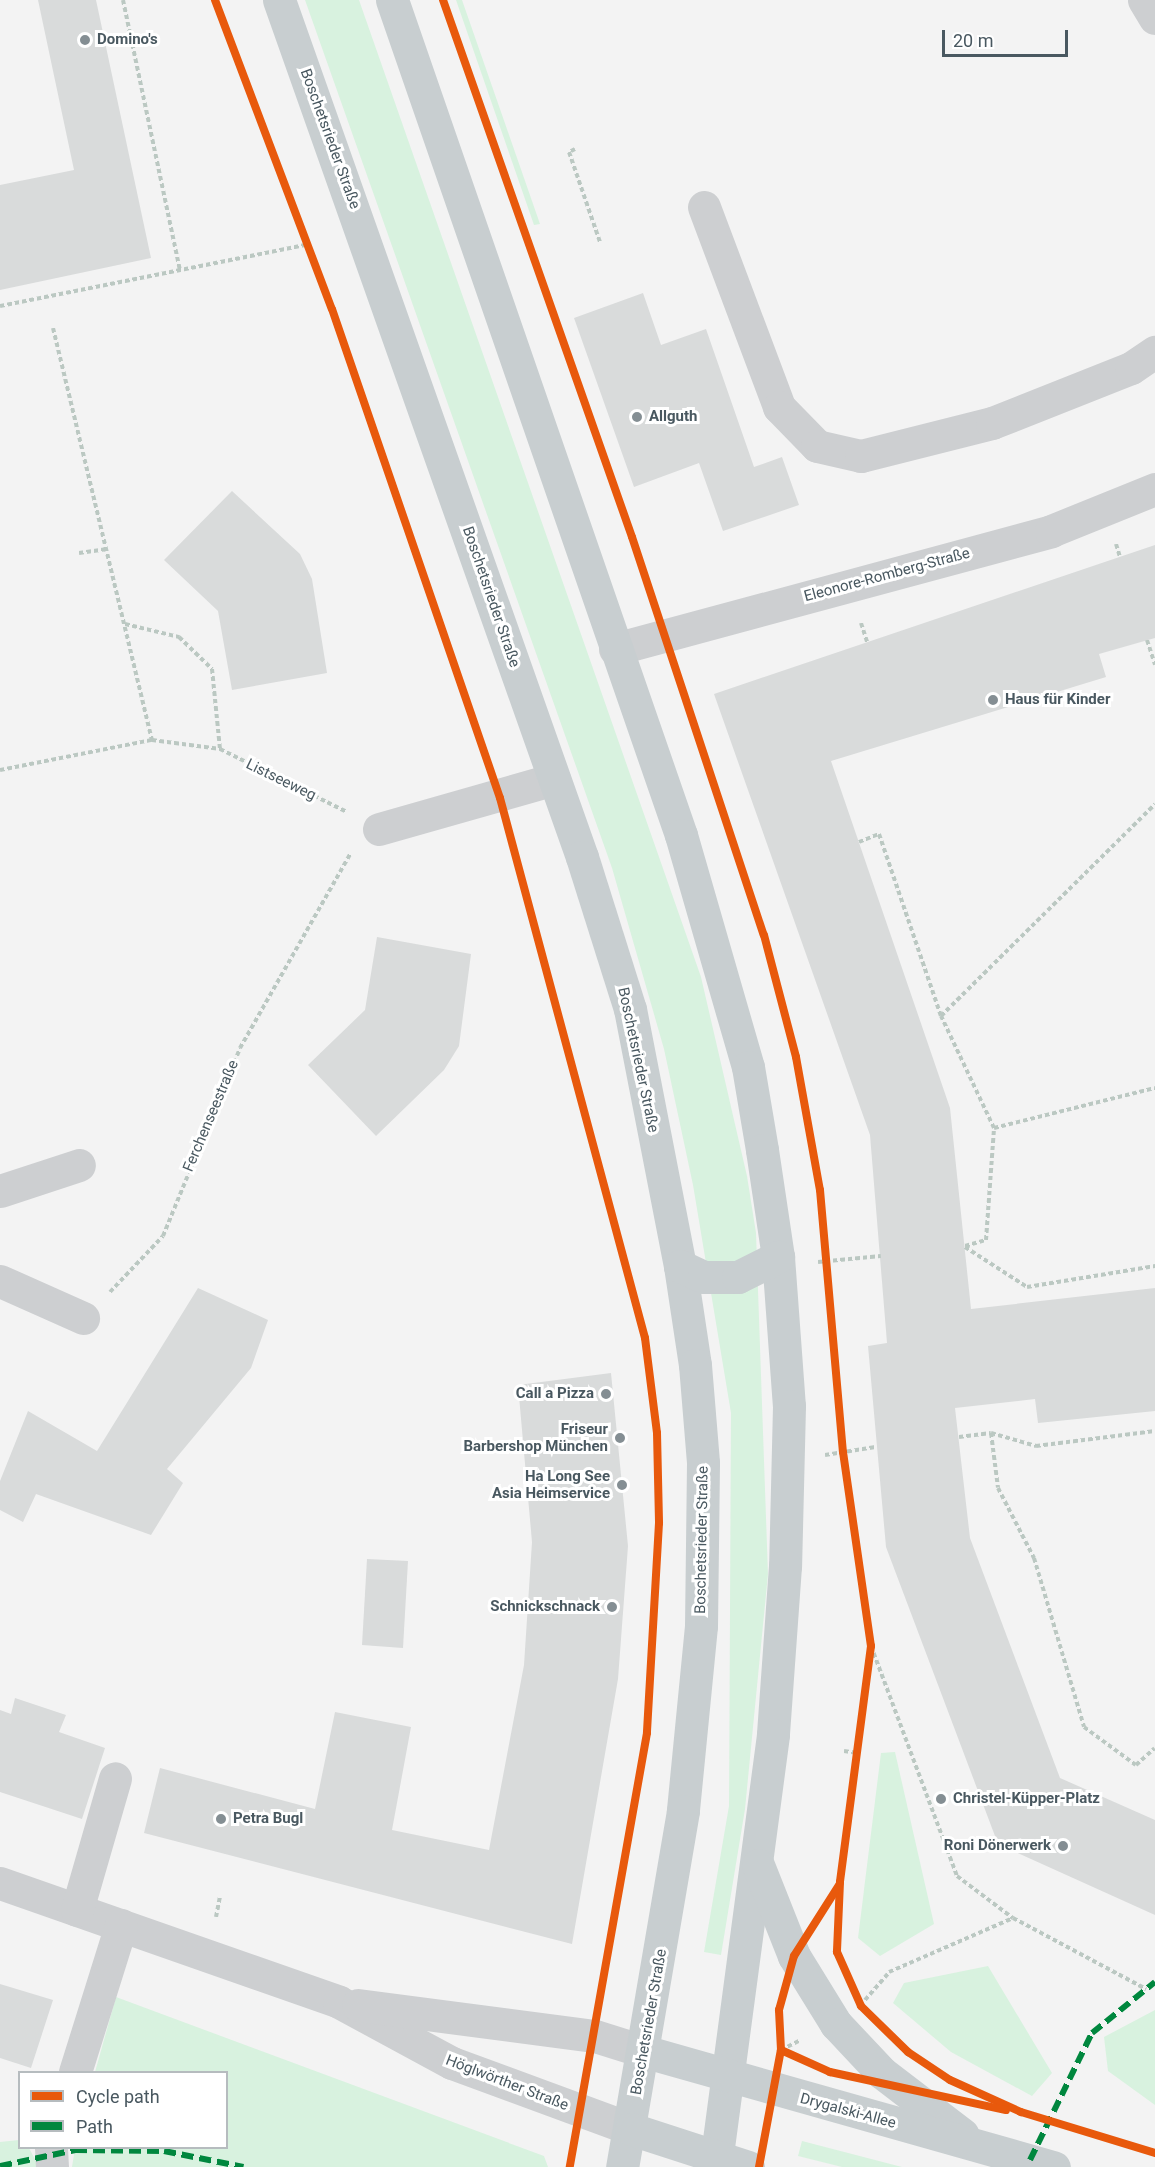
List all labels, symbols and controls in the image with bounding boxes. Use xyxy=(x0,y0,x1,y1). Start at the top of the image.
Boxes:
scale bar xyxy=(945,18,1071,56)
text: 20 m xyxy=(953,30,993,51)
place label: Domino's xyxy=(97,31,158,49)
marker: Domino's xyxy=(78,33,92,47)
street label: Boschetsrieder Straße xyxy=(296,66,364,212)
place label: Allguth xyxy=(649,408,697,426)
marker: Allguth xyxy=(630,410,644,424)
street label: Boschetsrieder Straße xyxy=(458,524,524,670)
street label: Eleonore-Romberg-Straße xyxy=(802,544,972,606)
place label: Haus für Kinder xyxy=(1005,691,1110,709)
marker: Haus für Kinder xyxy=(986,693,1000,707)
street label: Listseeweg xyxy=(243,755,319,805)
street label: Boschetsrieder Straße xyxy=(614,986,662,1134)
street label: Ferchenseestraße xyxy=(179,1057,243,1175)
place label: Call a Pizza xyxy=(516,1385,594,1403)
marker: Call a Pizza xyxy=(599,1387,613,1401)
place label: Friseur Barbershop München xyxy=(463,1420,608,1455)
marker: Friseur Barbershop München xyxy=(613,1431,627,1445)
street label: Boschetsrieder Straße xyxy=(692,1466,712,1614)
place label: Ha Long See Asia Heimservice xyxy=(492,1467,610,1502)
marker: Ha Long See Asia Heimservice xyxy=(615,1478,629,1492)
place label: Schnickschnack xyxy=(490,1598,600,1616)
marker: Schnickschnack xyxy=(605,1600,619,1614)
place label: Christel-Küpper-Platz xyxy=(953,1790,1100,1808)
marker: Christel-Küpper-Platz xyxy=(934,1792,948,1806)
place label: Petra Bugl xyxy=(233,1810,303,1828)
marker: Petra Bugl xyxy=(214,1812,228,1826)
place label: Roni Dönerwerk xyxy=(944,1837,1051,1855)
marker: Roni Dönerwerk xyxy=(1056,1839,1070,1853)
street label: Boschetsrieder Straße xyxy=(627,1948,671,2096)
street label: Höglwörther Straße xyxy=(443,2051,571,2115)
legend xyxy=(18,2071,228,2149)
text: Cycle path xyxy=(76,2086,160,2107)
street label: Drygalski-Allee xyxy=(798,2090,898,2132)
text: Path xyxy=(76,2116,113,2137)

